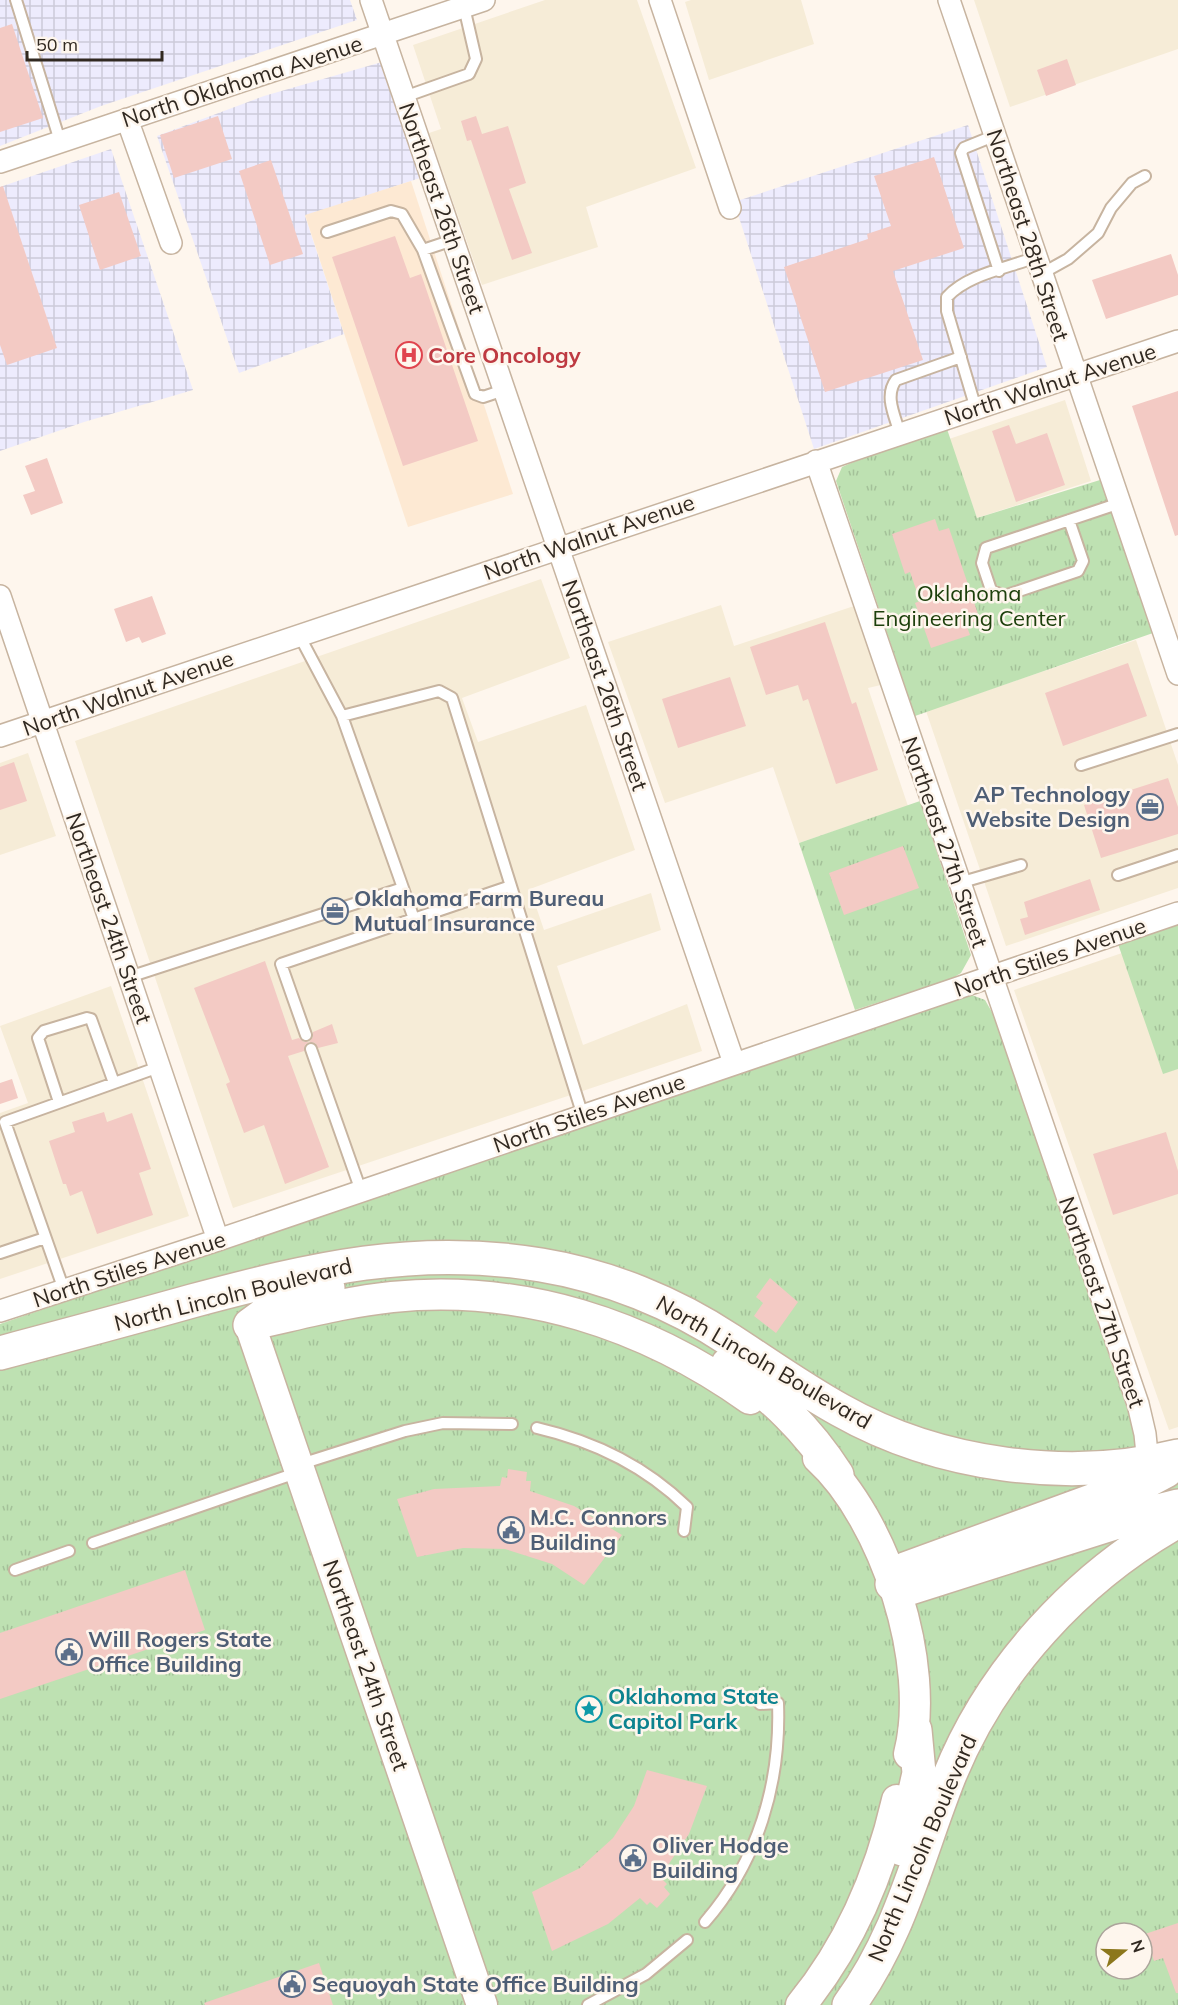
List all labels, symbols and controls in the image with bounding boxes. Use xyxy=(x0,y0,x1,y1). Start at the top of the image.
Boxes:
scale bar xyxy=(27,24,162,62)
street label: North Oklahoma Avenue xyxy=(118,29,366,133)
text: 50 m xyxy=(36,33,78,56)
street label: Northeast 26th Street xyxy=(393,99,491,317)
street label: Northeast 28th Street xyxy=(981,126,1076,345)
street label: North Walnut Avenue xyxy=(940,337,1160,431)
hospital icon: Core Oncology xyxy=(394,340,424,370)
place label: Core Oncology xyxy=(428,341,581,369)
street label: North Walnut Avenue xyxy=(480,488,698,586)
street label: Northeast 26th Street xyxy=(556,576,654,794)
park label: Oklahoma Engineering Center xyxy=(873,579,1065,632)
street label: North Walnut Avenue xyxy=(19,644,237,742)
street label: Northeast 27th Street xyxy=(896,733,994,951)
place label: AP Technology Website Design xyxy=(965,780,1130,833)
office icon: AP Technology Website Design xyxy=(1135,792,1165,822)
street label: Northeast 24th Street xyxy=(60,809,158,1027)
place label: Oklahoma Farm Bureau Mutual Insurance xyxy=(354,884,604,937)
office icon: Oklahoma Farm Bureau Mutual Insurance xyxy=(320,896,350,926)
street label: North Stiles Avenue xyxy=(950,911,1150,1003)
street label: North Stiles Avenue xyxy=(489,1067,689,1159)
street label: Northeast 27th Street xyxy=(1053,1193,1151,1411)
street label: North Stiles Avenue xyxy=(29,1225,229,1313)
street label: North Lincoln Boulevard xyxy=(111,1251,355,1337)
street label: North Lincoln Boulevard xyxy=(651,1289,877,1435)
place label: M.C. Connors Building xyxy=(530,1503,667,1556)
public building icon: M.C. Connors Building xyxy=(496,1515,526,1545)
street label: Northeast 24th Street xyxy=(317,1556,415,1774)
place label: Will Rogers State Office Building xyxy=(88,1625,272,1678)
public building icon: Will Rogers State Office Building xyxy=(54,1637,84,1667)
place label: Oklahoma State Capitol Park xyxy=(608,1682,779,1735)
place icon: Oklahoma State Capitol Park xyxy=(574,1694,604,1724)
street label: North Lincoln Boulevard xyxy=(861,1730,983,1966)
place label: Oliver Hodge Building xyxy=(652,1831,789,1884)
public building icon: Oliver Hodge Building xyxy=(618,1843,648,1873)
north arrow xyxy=(1094,1921,1154,1981)
text: N xyxy=(1127,1937,1150,1955)
public building icon: Sequoyah State Office Building xyxy=(277,1969,307,1999)
place label: Sequoyah State Office Building xyxy=(312,1970,639,1998)

